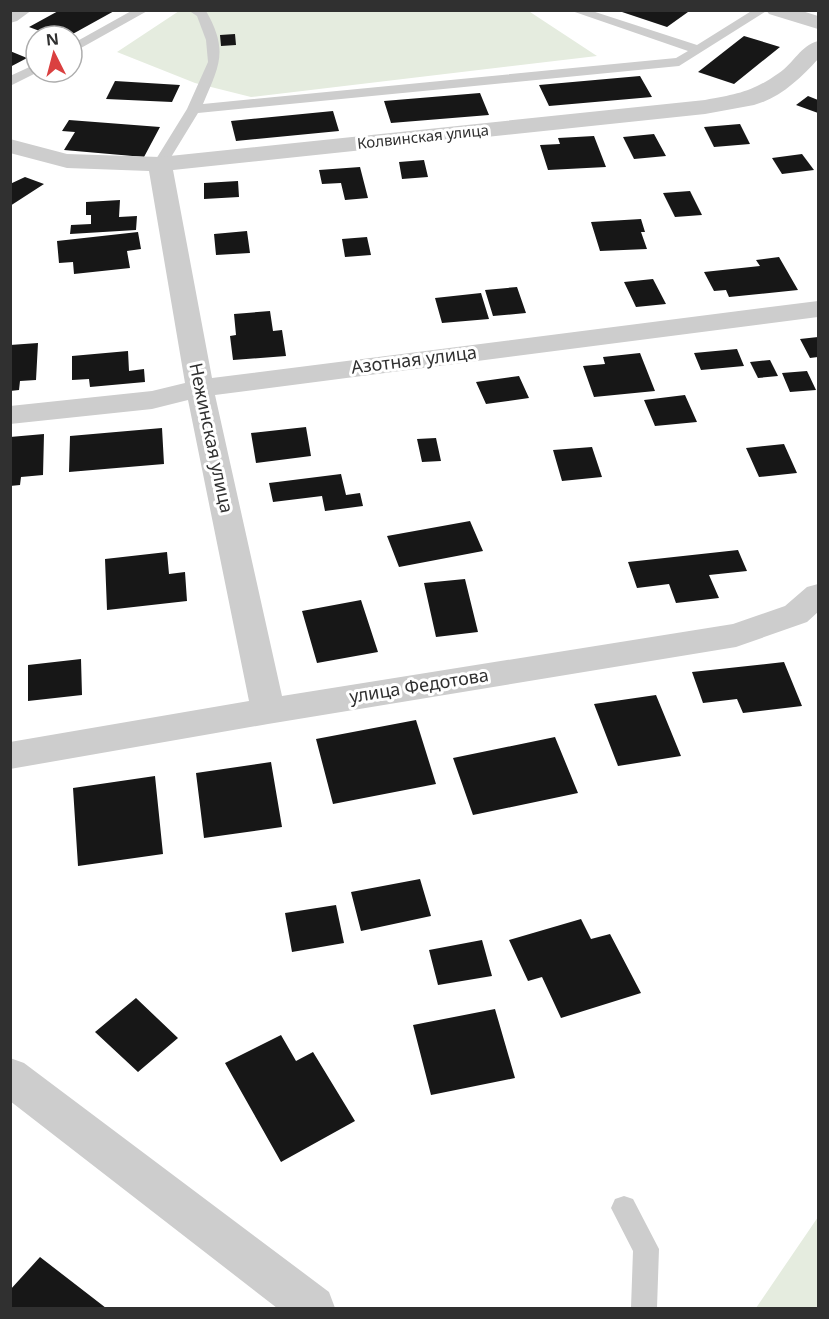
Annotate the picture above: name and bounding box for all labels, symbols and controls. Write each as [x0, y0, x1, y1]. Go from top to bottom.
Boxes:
north arrow [24, 24, 84, 84]
text: N [45, 27, 60, 51]
street label: Колвинская улица [356, 119, 490, 153]
street label: Азотная улица [350, 339, 478, 379]
street label: Нежинская улица [184, 360, 240, 515]
street label: улица Федотова [348, 662, 490, 708]

